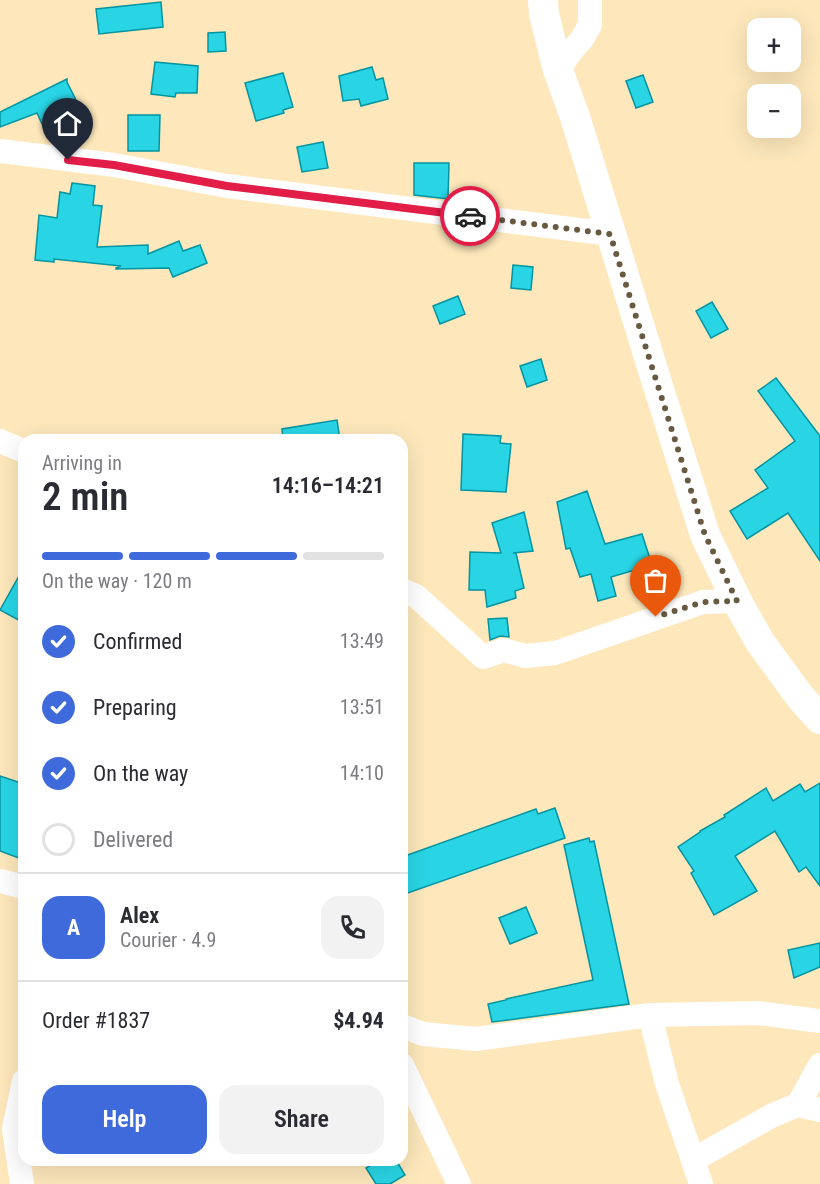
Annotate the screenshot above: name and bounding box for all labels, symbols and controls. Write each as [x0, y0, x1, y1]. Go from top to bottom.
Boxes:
map controls [747, 18, 801, 138]
button: + [747, 18, 801, 72]
button: − [747, 84, 801, 138]
pin [42, 98, 93, 160]
icon: home [51, 107, 84, 140]
courier [440, 186, 500, 246]
icon: car [454, 200, 487, 233]
text: Arriving in [42, 451, 122, 475]
text: 14:16–14:21 [272, 473, 384, 498]
text: 2 min [42, 474, 128, 520]
pin [630, 555, 681, 617]
icon: bag [639, 564, 672, 597]
text: On the way · 120 m [42, 569, 192, 593]
icon: check [42, 625, 75, 658]
text: Confirmed [93, 629, 182, 654]
text: 13:49 [340, 629, 384, 653]
icon: check [42, 691, 75, 724]
text: Preparing [93, 695, 177, 720]
text: 13:51 [340, 695, 384, 719]
icon: check [42, 757, 75, 790]
text: On the way [93, 761, 188, 786]
text: 14:10 [340, 761, 384, 785]
text: Delivered [93, 827, 173, 852]
button: phone [321, 896, 384, 959]
text: Alex [120, 903, 159, 928]
text: A [67, 915, 80, 940]
text: Courier · 4.9 [120, 928, 216, 952]
text: Order #1837 [42, 1008, 150, 1033]
text: $4.94 [333, 1008, 384, 1033]
button: Help [42, 1085, 207, 1154]
button: Share [219, 1085, 384, 1154]

